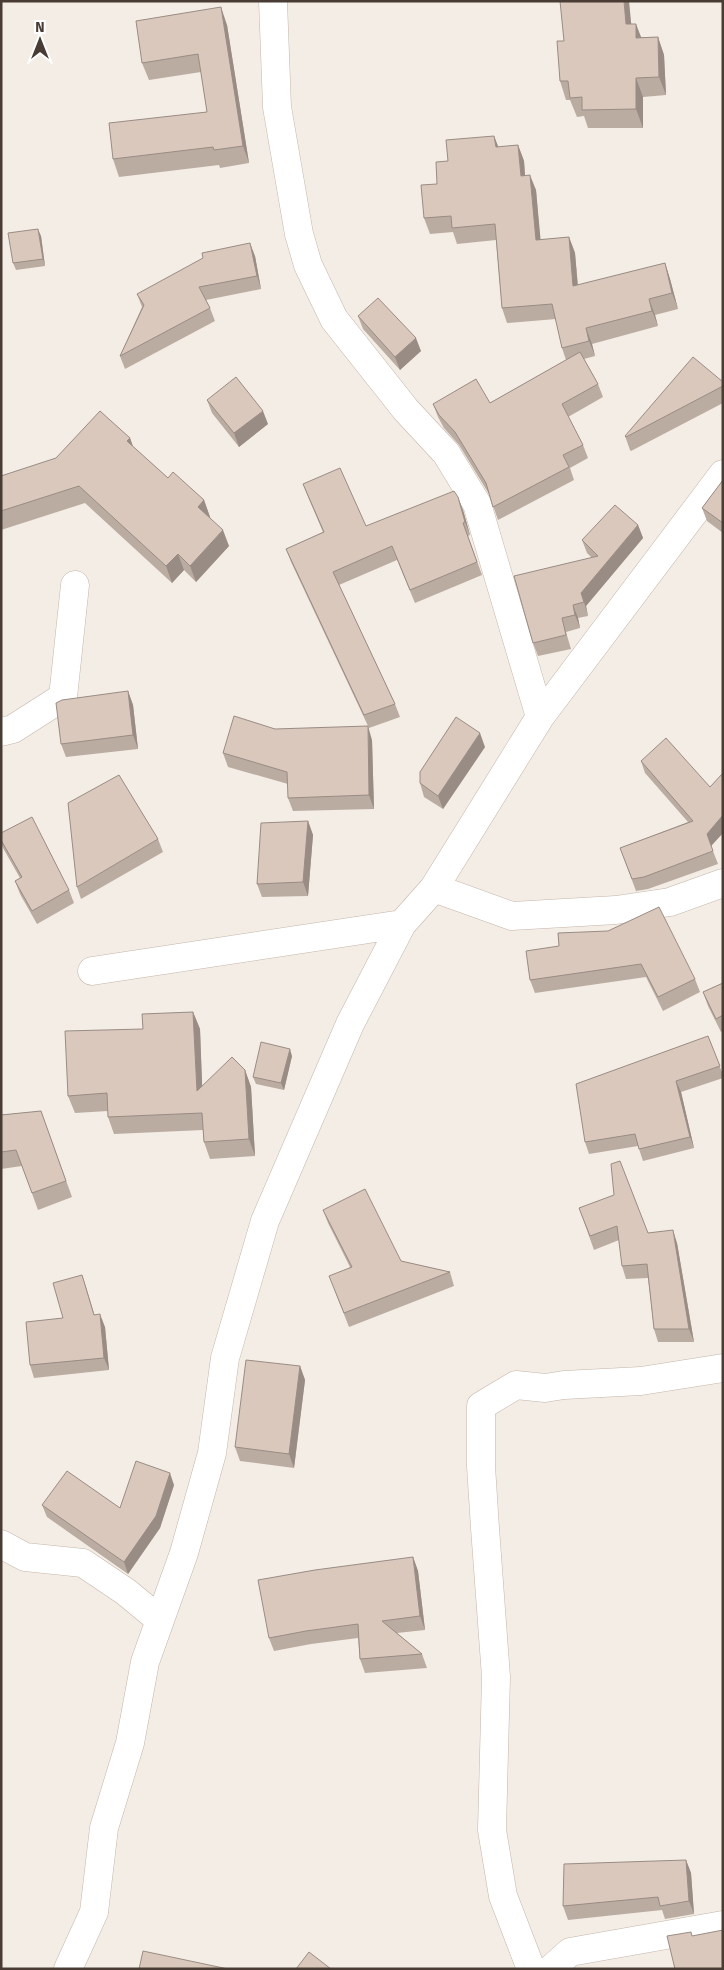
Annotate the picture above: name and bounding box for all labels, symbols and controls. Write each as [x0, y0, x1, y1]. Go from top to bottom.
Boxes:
north arrow [15, 15, 65, 65]
text: N [35, 19, 45, 36]

